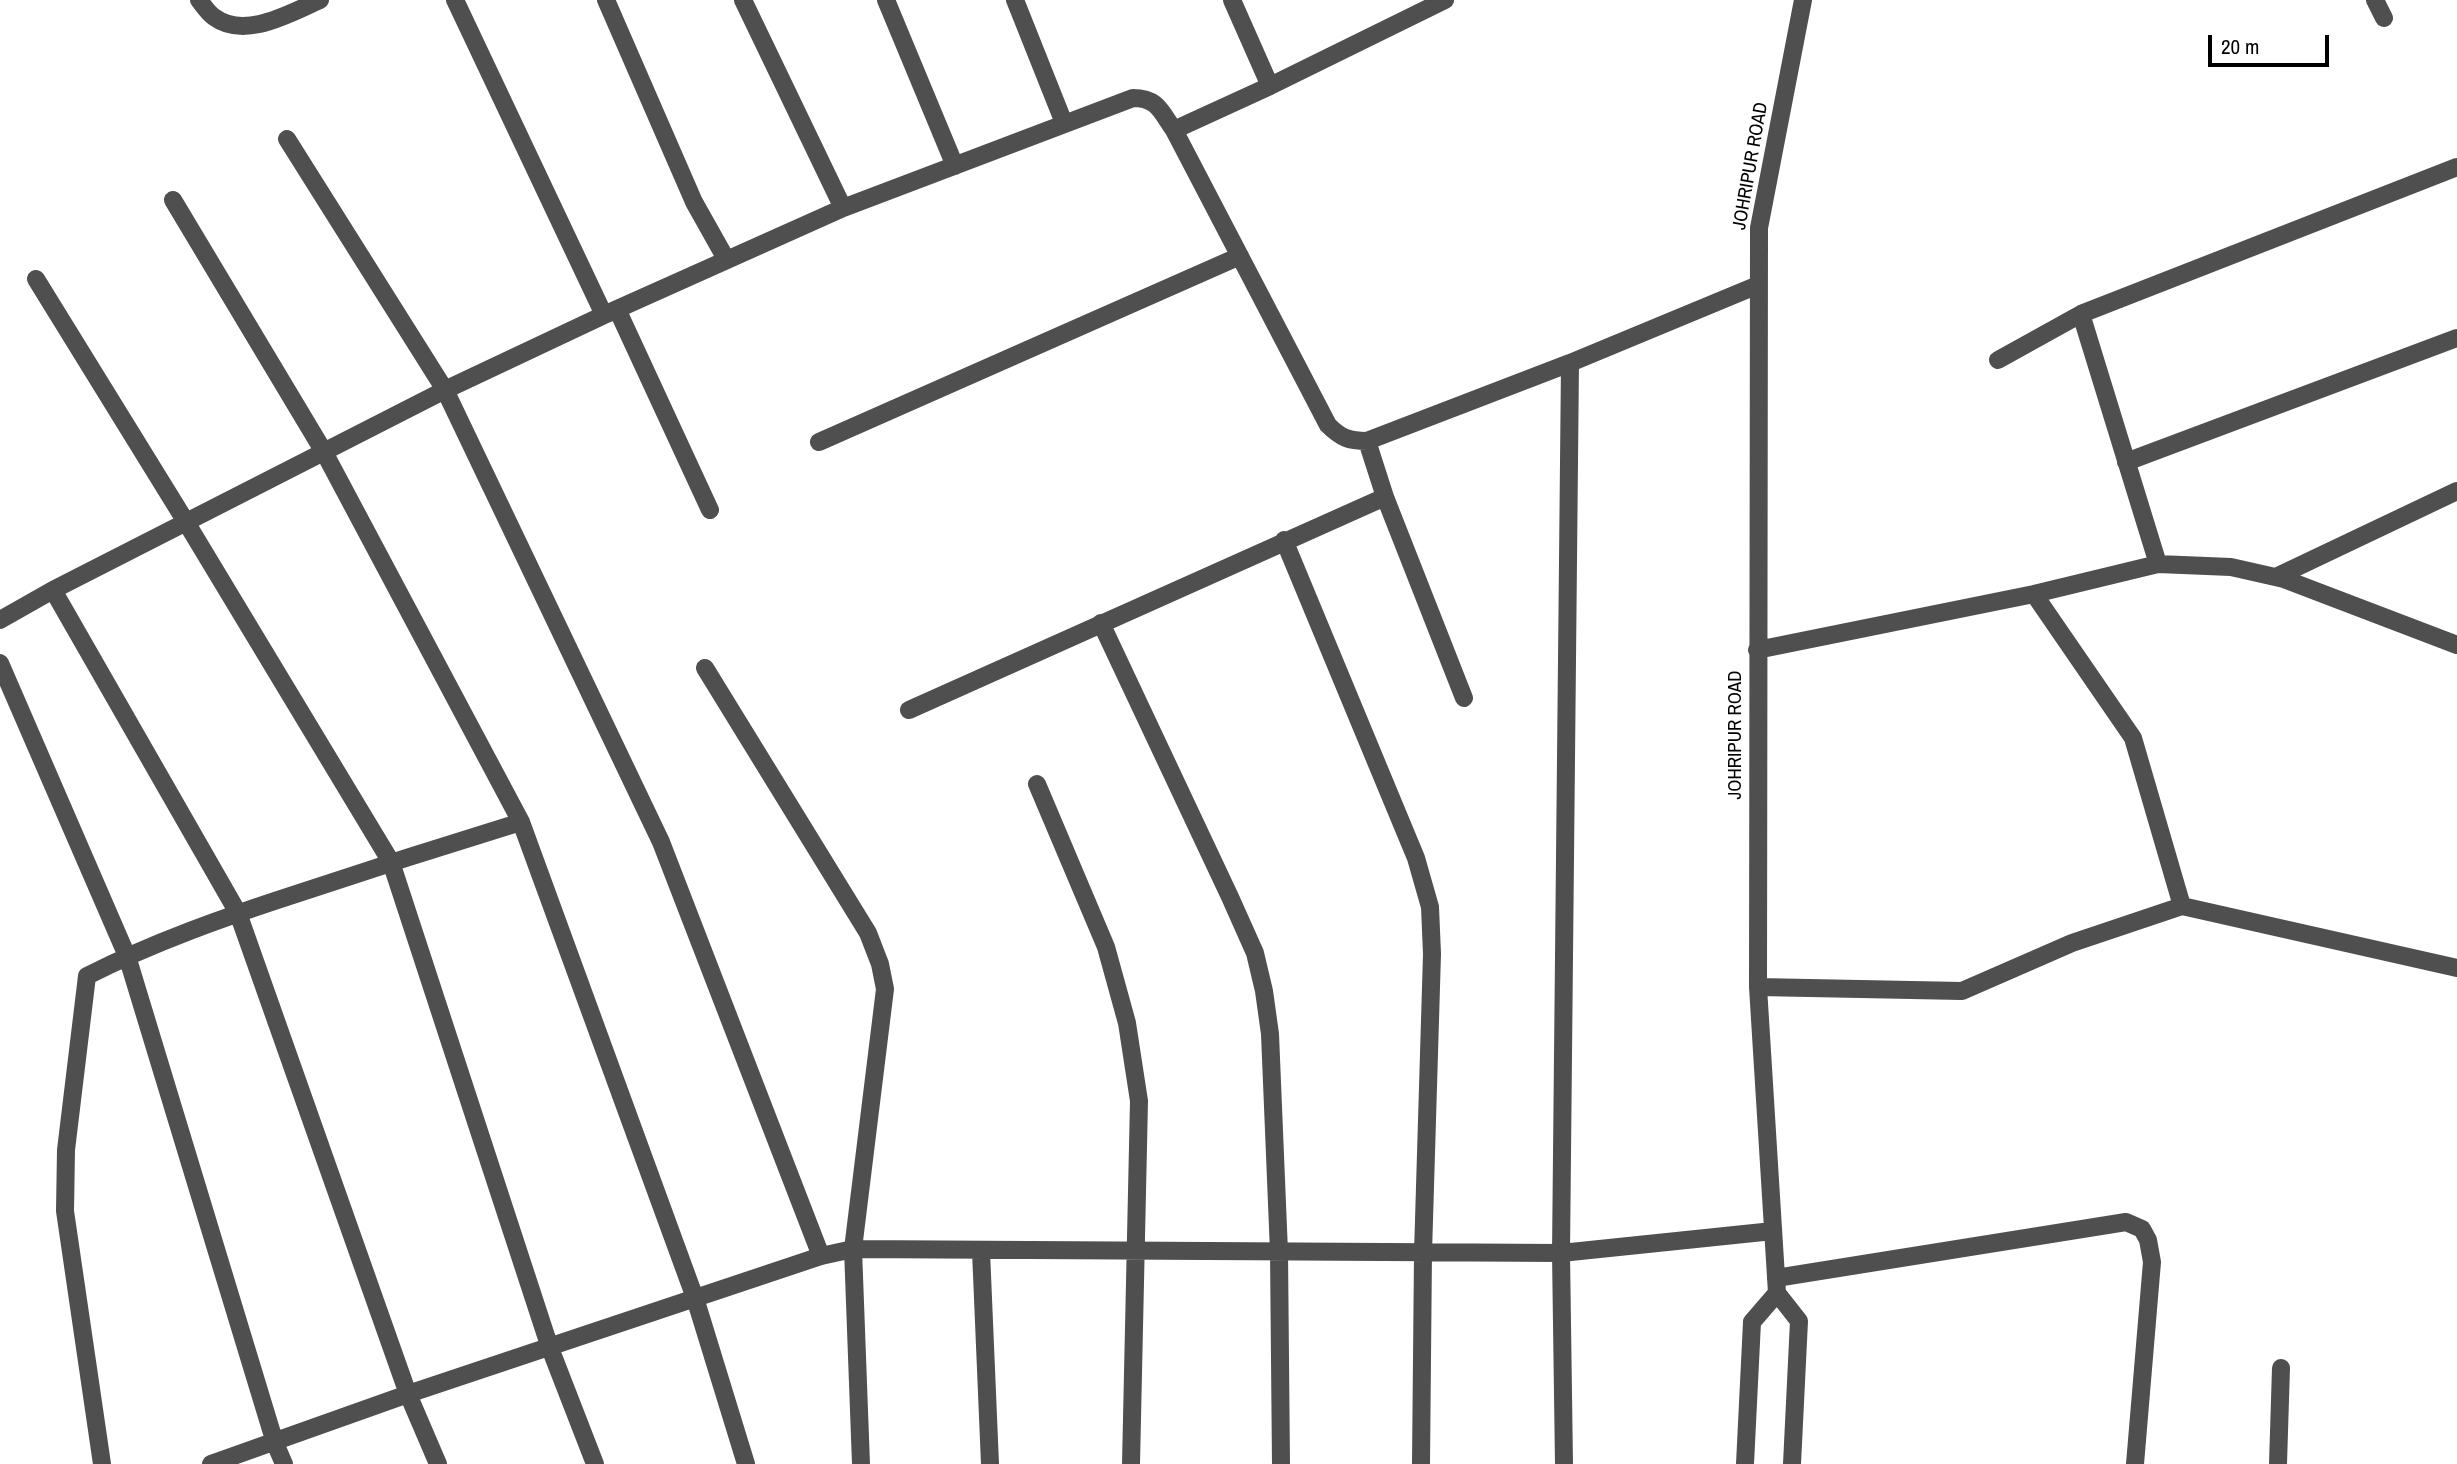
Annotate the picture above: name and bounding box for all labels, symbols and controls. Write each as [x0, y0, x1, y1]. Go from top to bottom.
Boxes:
scale bar [2212, 21, 2333, 65]
text: 20 m [2221, 32, 2259, 61]
street label: JOHRIPUR ROAD [1729, 101, 1773, 231]
street label: JOHRIPUR ROAD [1725, 671, 1747, 799]

